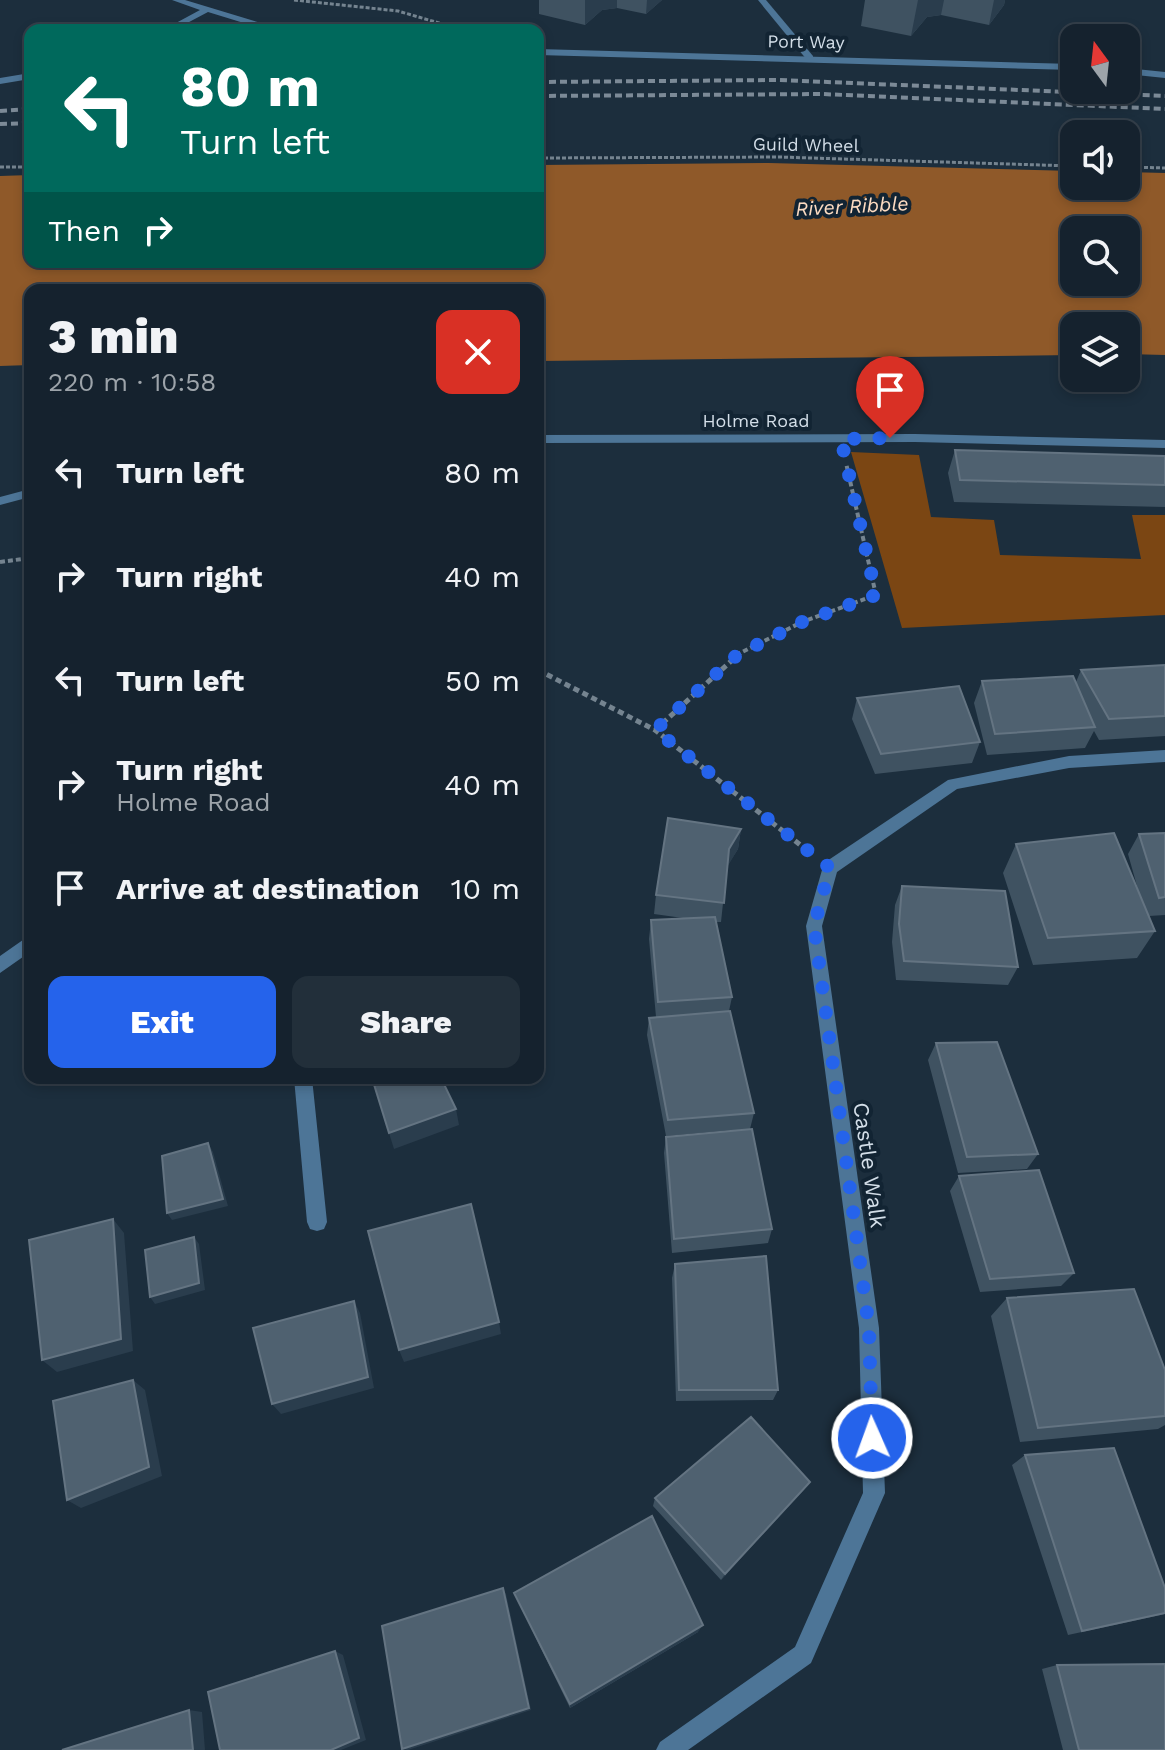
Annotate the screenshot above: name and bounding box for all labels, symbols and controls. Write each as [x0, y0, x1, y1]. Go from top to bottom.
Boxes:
north arrow [1060, 24, 1140, 104]
map controls [1060, 24, 1140, 392]
street label: Port Way [767, 30, 845, 53]
text: 80 m [180, 54, 320, 120]
icon: left [48, 56, 152, 160]
button: sound [1060, 120, 1140, 200]
text: Turn left [180, 121, 330, 163]
street label: Guild Wheel [753, 133, 860, 156]
water label: River Ribble [795, 191, 909, 221]
icon: right [136, 208, 180, 252]
text: Then [48, 213, 120, 248]
button: search [1060, 216, 1140, 296]
text: 3 min [48, 308, 179, 365]
button: close [436, 310, 520, 394]
button: layers [1060, 312, 1140, 392]
pin [856, 356, 924, 438]
text: 220 m · 10:58 [48, 367, 216, 397]
icon: arrive [868, 368, 912, 412]
street label: Holme Road [703, 410, 810, 431]
icon: left [48, 450, 92, 494]
text: Turn left [116, 455, 244, 490]
text: 80 m [444, 455, 520, 490]
icon: right [48, 554, 92, 598]
text: Turn right [116, 559, 262, 594]
text: 40 m [444, 559, 520, 594]
icon: left [48, 658, 92, 702]
text: Turn left [116, 663, 244, 698]
text: 50 m [445, 663, 520, 698]
text: Turn right [116, 752, 262, 787]
icon: right [48, 762, 92, 806]
text: 40 m [444, 767, 520, 802]
text: Holme Road [116, 787, 271, 817]
icon: arrive [48, 866, 92, 910]
text: Arrive at destination [116, 871, 420, 906]
text: 10 m [451, 871, 520, 906]
button: Exit [48, 976, 276, 1068]
button: Share [292, 976, 520, 1068]
street label: Castle Walk [848, 1101, 891, 1230]
position arrow [830, 1396, 914, 1480]

